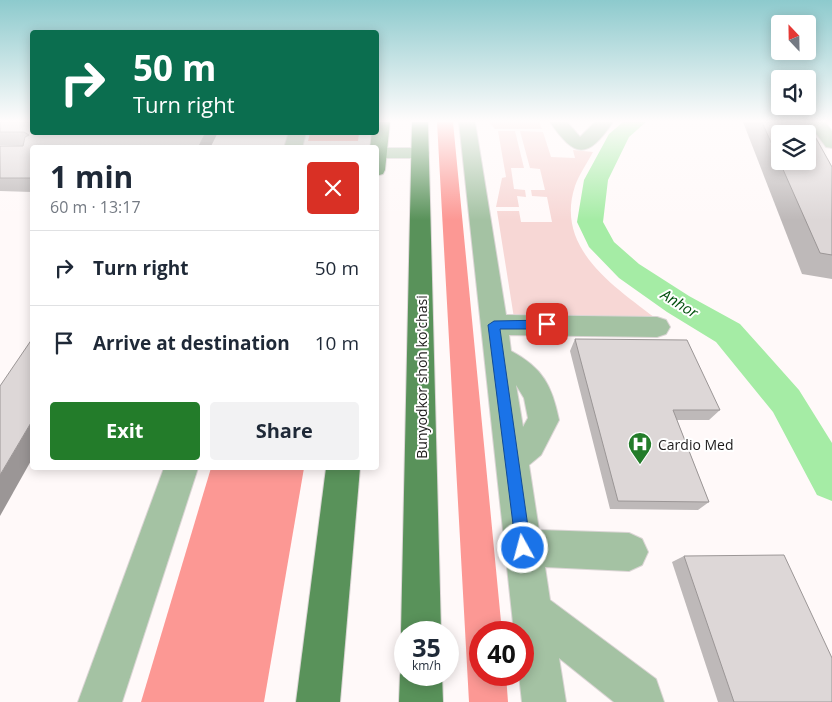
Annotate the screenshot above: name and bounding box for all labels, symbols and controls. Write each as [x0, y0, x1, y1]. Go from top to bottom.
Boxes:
north arrow [771, 15, 816, 60]
map controls [771, 15, 816, 170]
text: 50 m [133, 44, 216, 91]
icon: right [50, 50, 115, 115]
button: sound [771, 70, 816, 115]
text: Turn right [133, 89, 235, 119]
button: layers [771, 125, 816, 170]
text: 1 min [50, 156, 133, 197]
button: close [307, 162, 359, 214]
text: 60 m · 13:17 [50, 196, 141, 218]
icon: right [50, 254, 78, 282]
text: Turn right [93, 255, 188, 281]
text: 50 m [315, 255, 359, 281]
water label: Anhor [657, 283, 703, 323]
street label: Bunyodkor shoh ko'chasi [412, 295, 431, 459]
pin [526, 303, 568, 345]
icon: arrive [533, 310, 561, 338]
icon: arrive [50, 329, 78, 357]
text: Arrive at destination [93, 330, 290, 356]
text: 10 m [315, 330, 359, 356]
button: Exit [50, 402, 200, 460]
button: Share [210, 402, 359, 460]
hospital icon: Cardio Med [627, 431, 653, 465]
place label: Cardio Med [658, 435, 734, 454]
position arrow [496, 521, 548, 573]
speed limit sign: 40 [469, 621, 534, 686]
text: 35 [412, 630, 441, 664]
text: km/h [412, 657, 441, 674]

